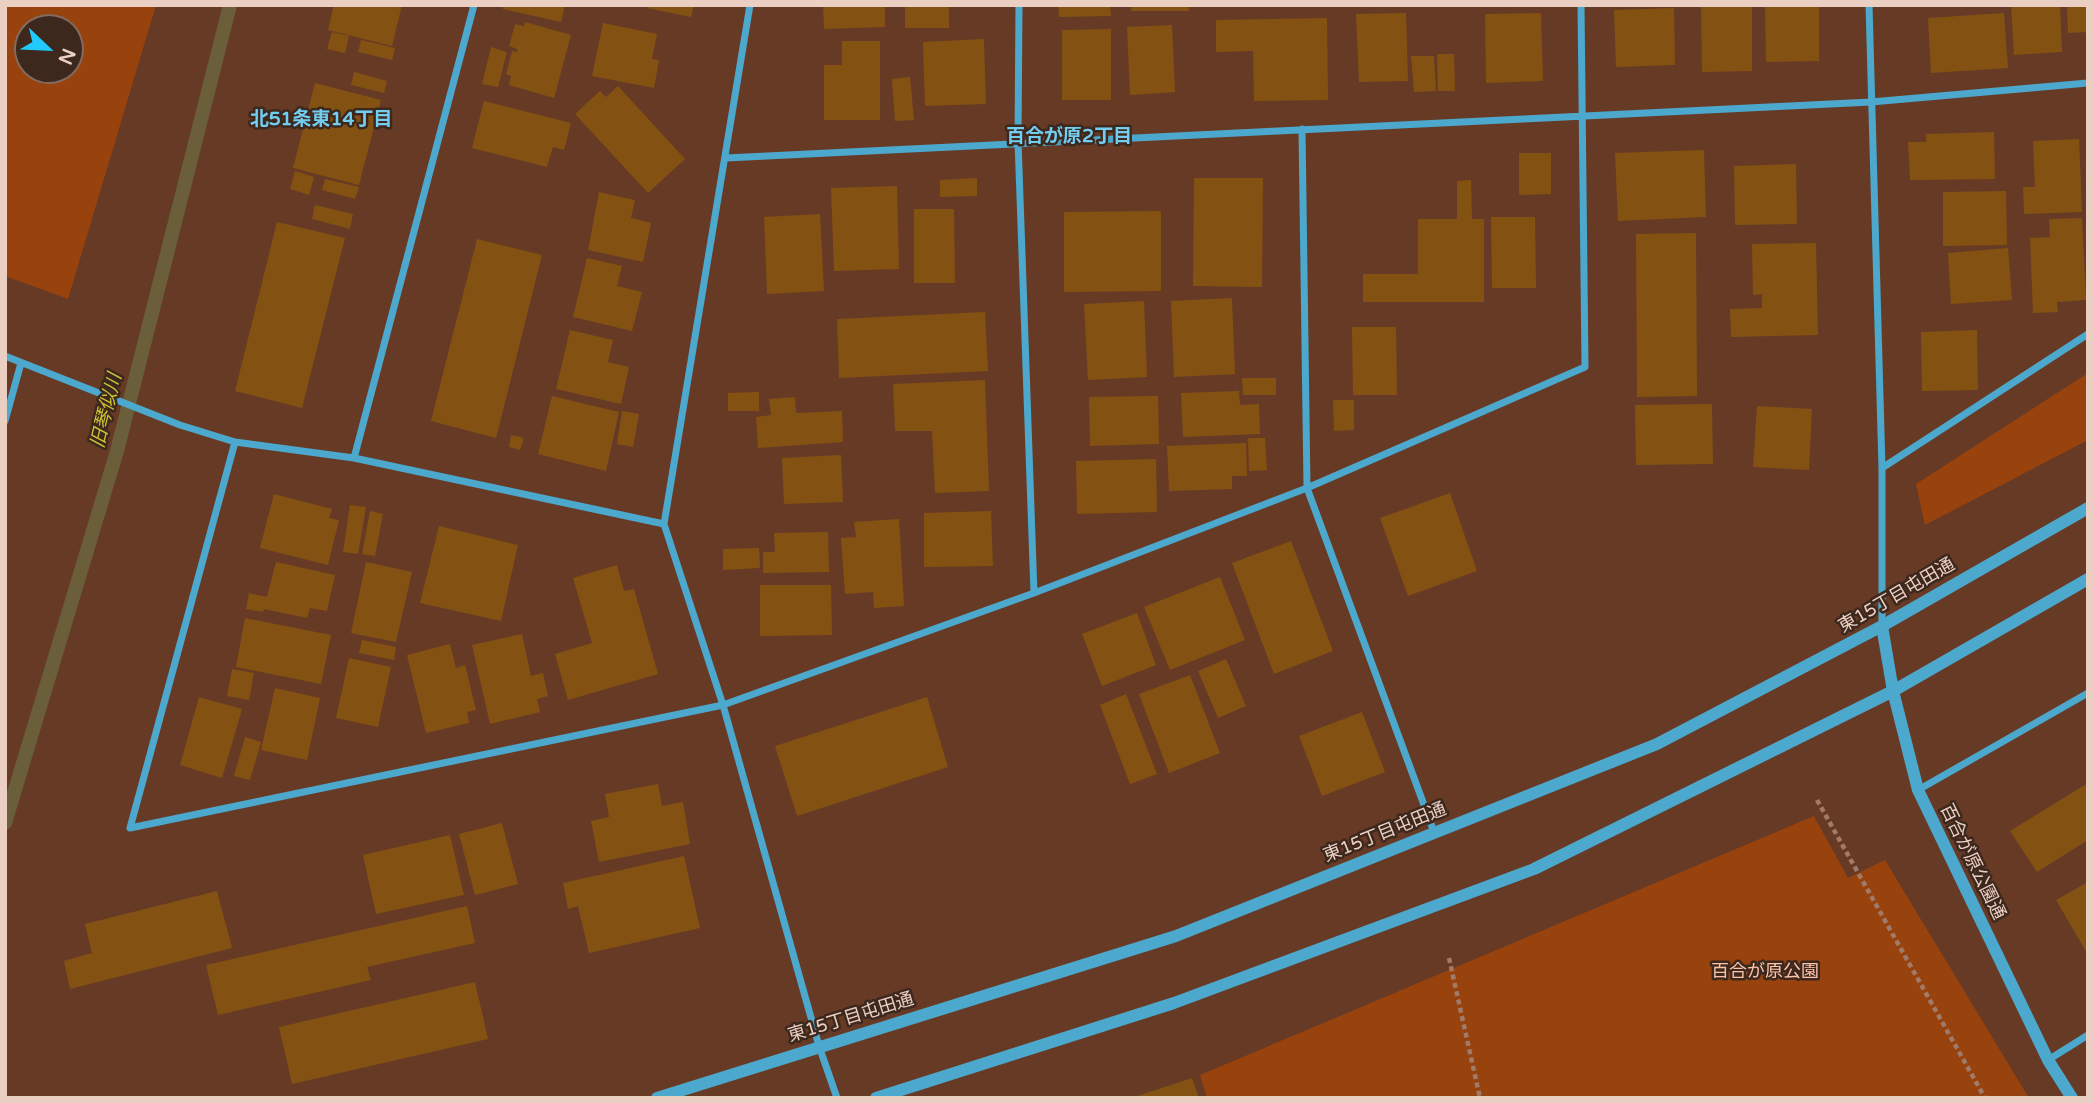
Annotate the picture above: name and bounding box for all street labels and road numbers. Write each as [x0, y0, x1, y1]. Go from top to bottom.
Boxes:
street label: 東15丁目屯田通 [1835, 554, 1959, 638]
street label: 東15丁目屯田通 [1320, 799, 1450, 867]
street label: 百合が原公園通 [1935, 801, 2009, 923]
street label: 東15丁目屯田通 [785, 989, 917, 1047]

